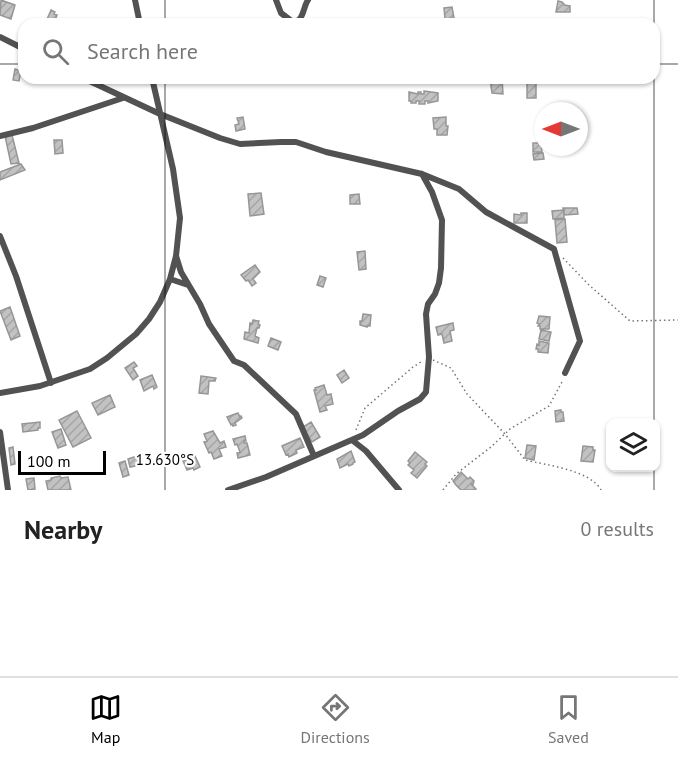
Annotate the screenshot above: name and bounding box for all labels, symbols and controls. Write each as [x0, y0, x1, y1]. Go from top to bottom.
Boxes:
search box [18, 18, 660, 84]
icon: search [39, 35, 72, 68]
text: Search here [87, 37, 198, 65]
north arrow [534, 102, 588, 156]
map controls [606, 418, 660, 472]
button: layers [606, 418, 660, 472]
scale bar [18, 448, 106, 476]
text: 13.630°S [136, 450, 194, 469]
text: 100 m [27, 451, 70, 471]
text: Nearby [24, 513, 102, 546]
text: 0 results [581, 516, 654, 542]
tab: Map [89, 691, 122, 747]
tab: Directions [301, 691, 370, 747]
tab: Saved [548, 691, 589, 747]

